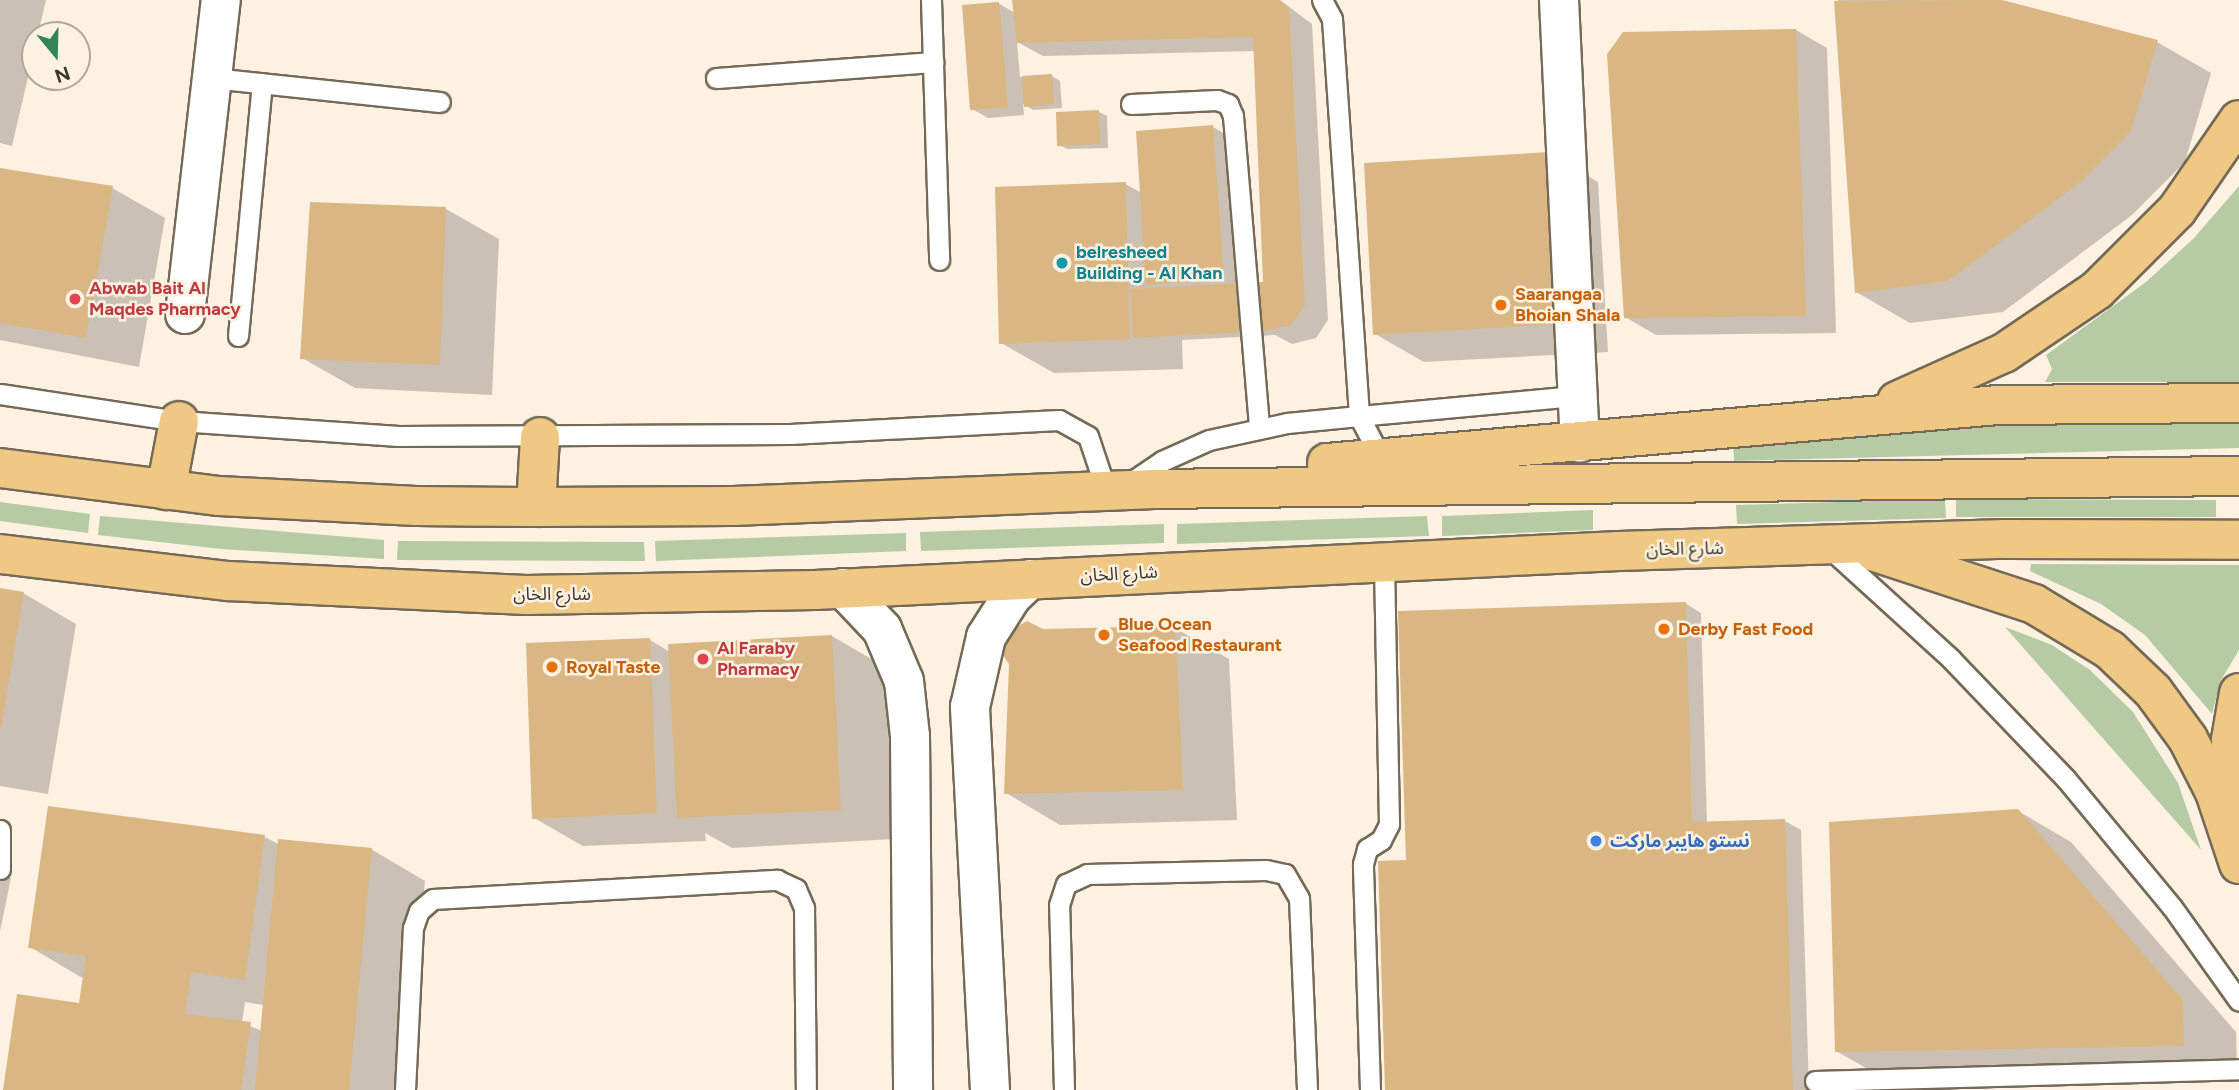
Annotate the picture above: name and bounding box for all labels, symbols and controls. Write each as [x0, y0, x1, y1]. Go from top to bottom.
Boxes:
north arrow [21, 21, 91, 91]
text: N [52, 61, 73, 88]
place label: belresheed Building - Al Khan [1076, 242, 1222, 284]
marker: belresheed Building - Al Khan [1054, 255, 1070, 271]
place label: Abwab Bait Al Maqdes Pharmacy [89, 278, 241, 320]
place label: Saarangaa Bhoian Shala [1515, 284, 1620, 326]
marker: Abwab Bait Al Maqdes Pharmacy [67, 291, 83, 307]
marker: Saarangaa Bhoian Shala [1493, 297, 1509, 313]
street label: شارع الخان [1646, 538, 1724, 560]
street label: شارع الخان [1080, 561, 1158, 587]
street label: شارع الخان [513, 583, 591, 605]
place label: Blue Ocean Seafood Restaurant [1118, 614, 1282, 656]
place label: Derby Fast Food [1678, 618, 1813, 640]
marker: Derby Fast Food [1656, 621, 1672, 637]
marker: Blue Ocean Seafood Restaurant [1096, 627, 1112, 643]
place label: Al Faraby Pharmacy [717, 638, 800, 680]
marker: Al Faraby Pharmacy [695, 651, 711, 667]
place label: Royal Taste [566, 656, 660, 678]
marker: Royal Taste [544, 659, 560, 675]
place label: نستو هايبر ماركت [1610, 830, 1750, 852]
marker: نستو هايبر ماركت [1588, 833, 1604, 849]

